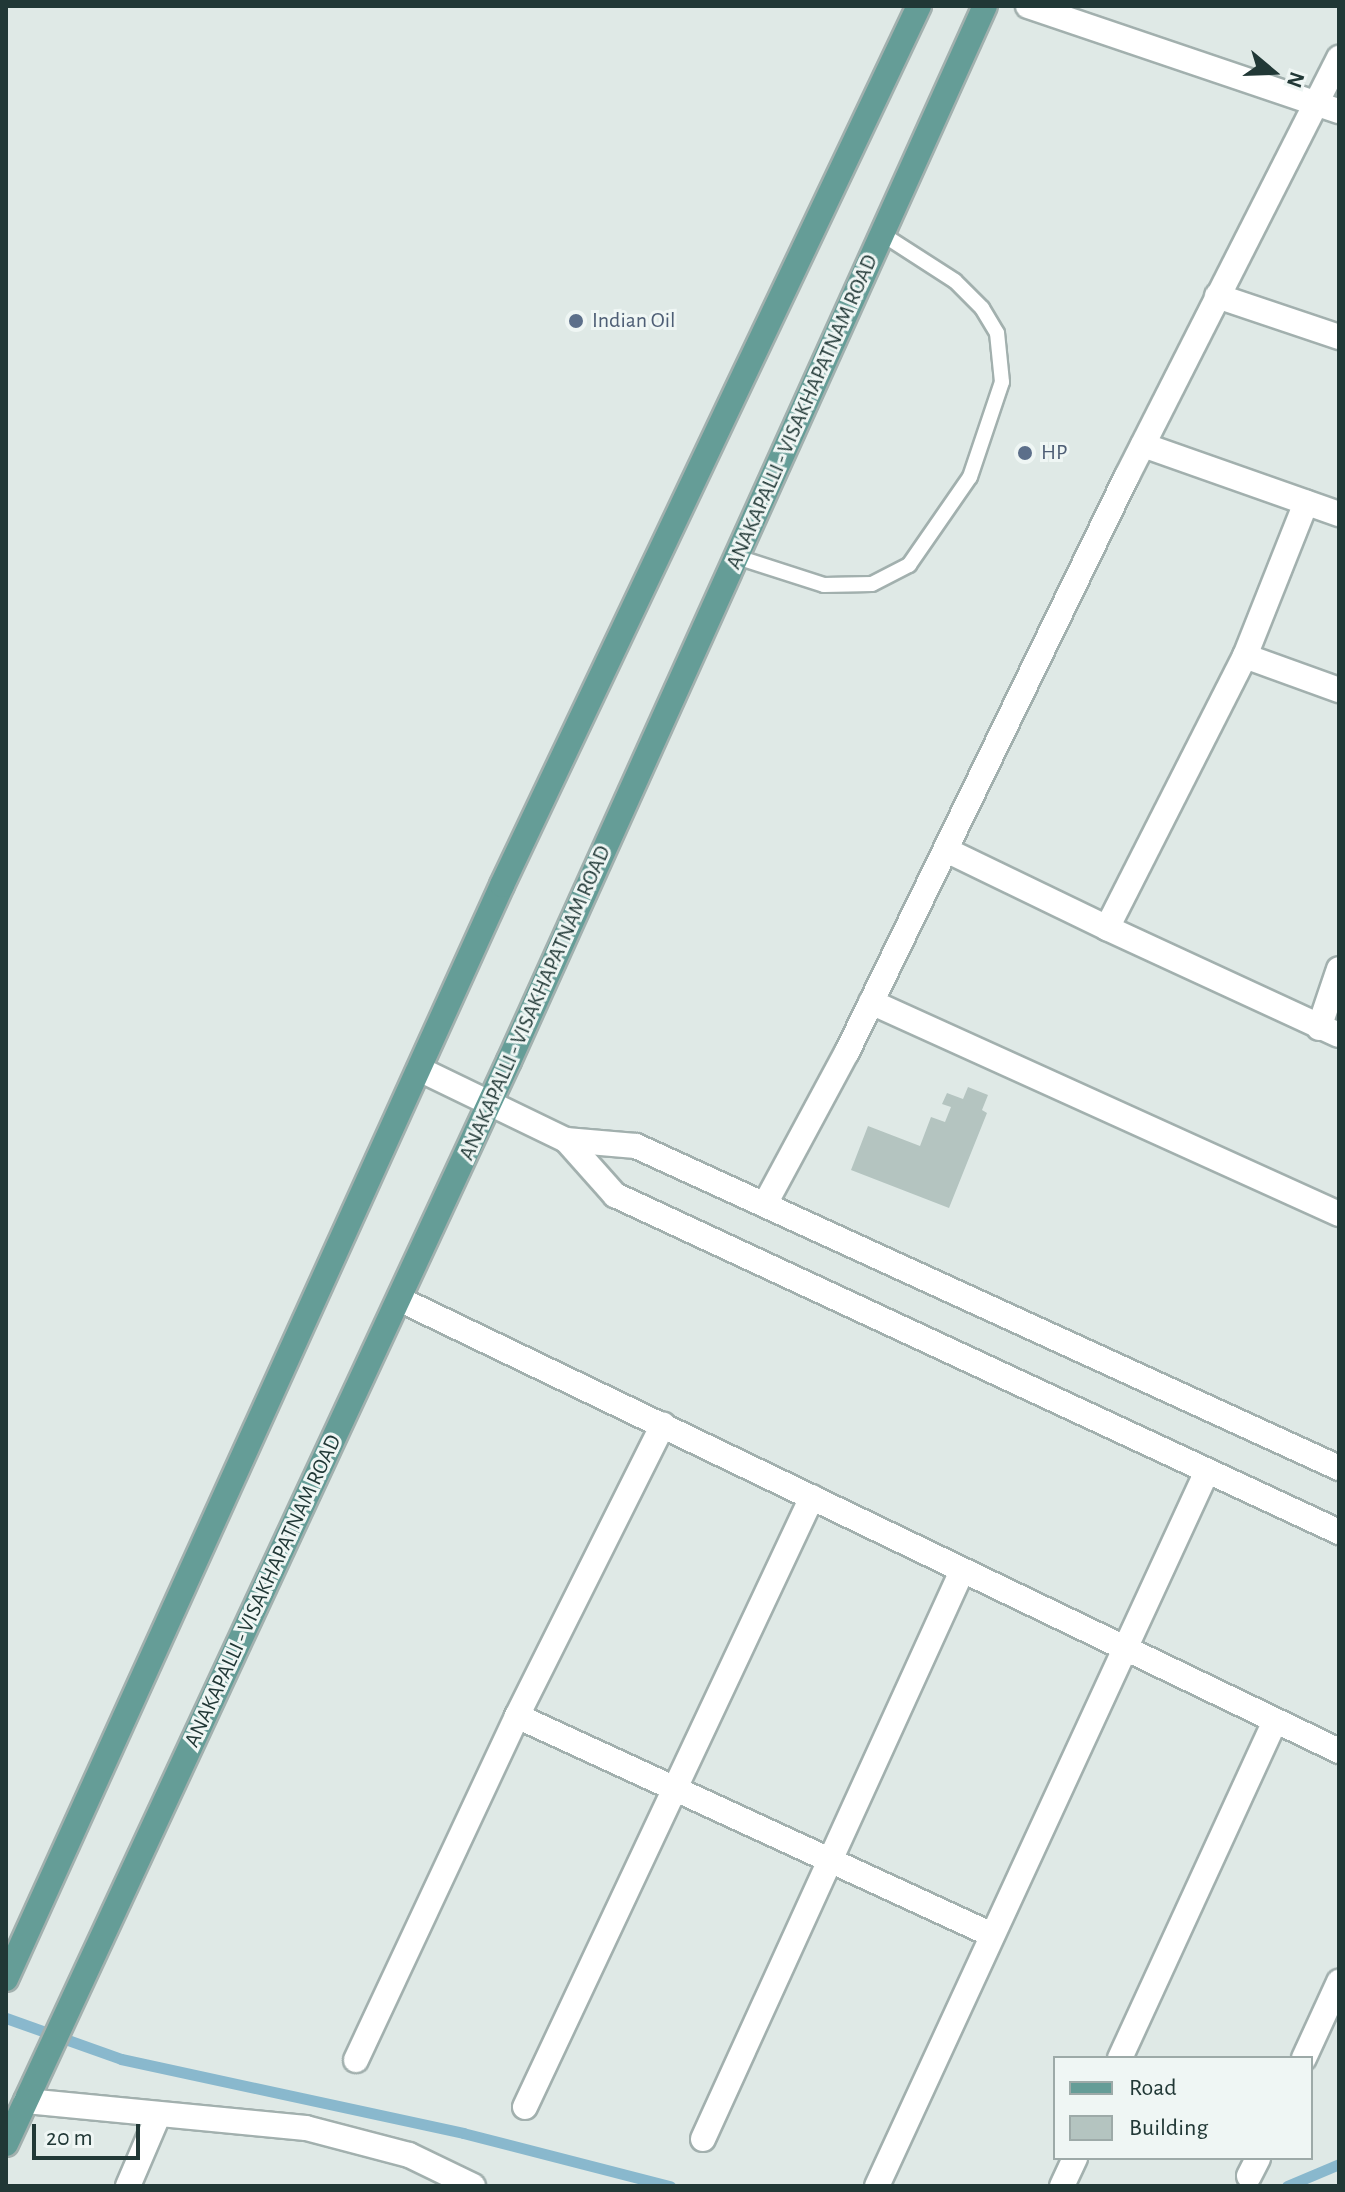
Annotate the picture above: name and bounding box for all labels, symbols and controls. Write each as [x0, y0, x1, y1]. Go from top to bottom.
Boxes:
north arrow [1233, 32, 1313, 112]
text: N [1283, 69, 1309, 91]
street label: ANAKAPALLI - VISAKHAPATNAM ROAD [720, 251, 884, 573]
place label: Indian Oil [592, 308, 675, 334]
marker: Indian Oil [567, 312, 585, 330]
place label: HP [1041, 440, 1067, 466]
marker: HP [1016, 444, 1034, 462]
street label: ANAKAPALLI - VISAKHAPATNAM ROAD [453, 842, 617, 1164]
street label: ANAKAPALLI - VISAKHAPATNAM ROAD [179, 1431, 347, 1751]
legend [1053, 2056, 1313, 2160]
text: Road [1129, 2076, 1177, 2100]
scale bar [36, 2108, 144, 2158]
text: Building [1129, 2116, 1208, 2140]
text: 20 m [46, 2126, 93, 2150]

